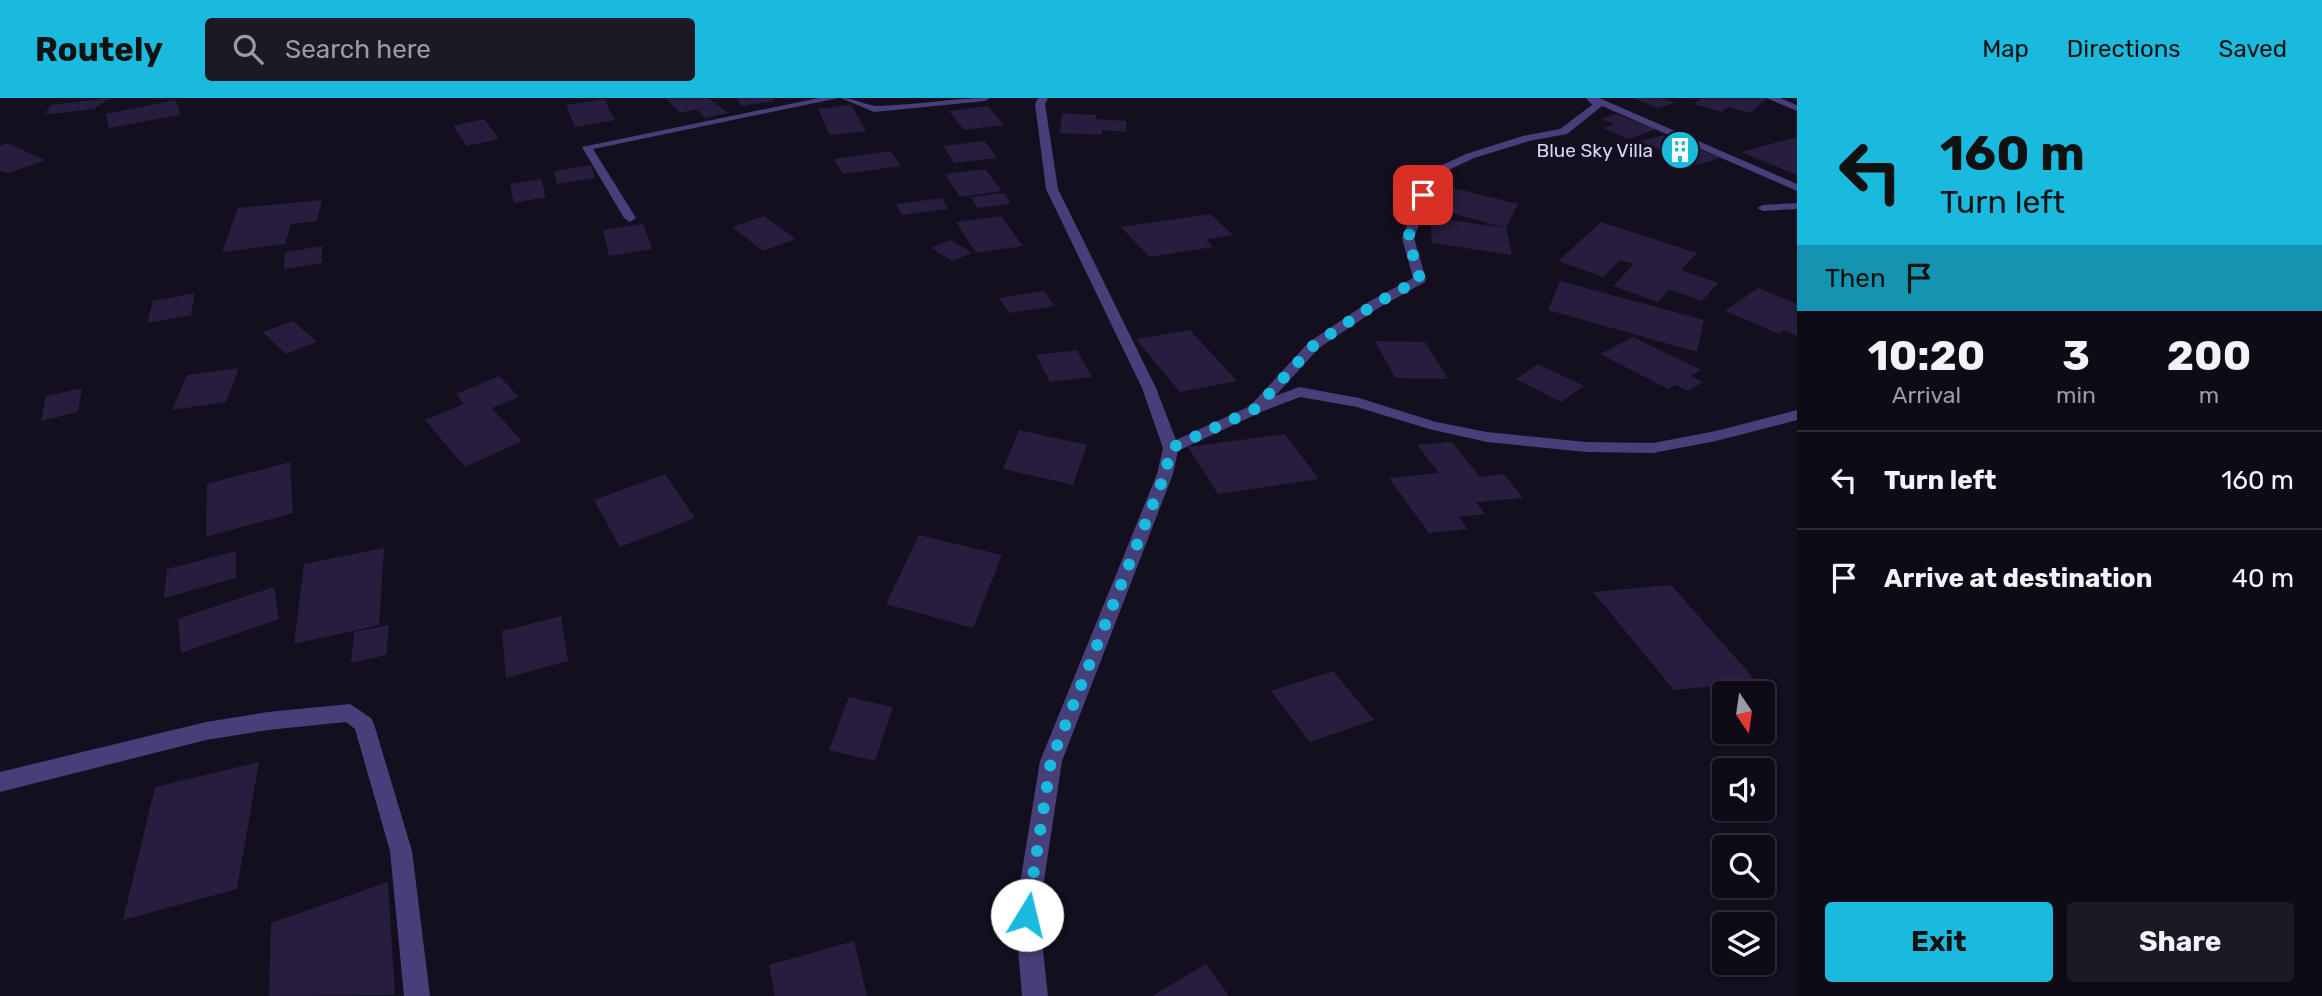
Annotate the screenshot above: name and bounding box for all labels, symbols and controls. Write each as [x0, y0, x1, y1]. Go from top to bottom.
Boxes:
search box [205, 18, 695, 81]
text: Routely [35, 30, 163, 69]
icon: search [229, 30, 267, 68]
text: Search here [285, 34, 431, 65]
text: Map [1982, 35, 2029, 63]
text: Directions [2067, 35, 2180, 63]
text: Saved [2218, 35, 2287, 63]
text: 160 m [1940, 124, 2085, 182]
icon: left [1825, 126, 1916, 217]
building icon: Blue Sky Villa [1659, 129, 1701, 171]
place label: Blue Sky Villa [1537, 139, 1653, 162]
pin [1393, 165, 1453, 225]
icon: arrive [1404, 176, 1442, 214]
text: Turn left [1940, 183, 2065, 221]
icon: arrive [1900, 259, 1938, 297]
text: Then [1825, 263, 1886, 294]
text: 10:20 [1868, 331, 1985, 381]
text: 3 [2062, 331, 2090, 381]
text: 200 [2167, 331, 2251, 381]
text: Arrival [1892, 381, 1961, 409]
text: min [2056, 381, 2096, 409]
text: m [2199, 381, 2219, 409]
icon: left [1825, 461, 1863, 499]
text: Turn left [1884, 465, 1996, 496]
text: 160 m [2221, 465, 2294, 496]
icon: arrive [1825, 559, 1863, 597]
text: Arrive at destination [1884, 563, 2152, 594]
text: 40 m [2232, 563, 2294, 594]
north arrow [1712, 681, 1774, 744]
map controls [1712, 681, 1775, 975]
button: sound [1712, 758, 1775, 821]
button: search [1712, 835, 1775, 898]
position arrow [990, 878, 1064, 952]
button: Exit [1825, 902, 2053, 982]
button: Share [2067, 902, 2294, 982]
button: layers [1712, 912, 1775, 975]

